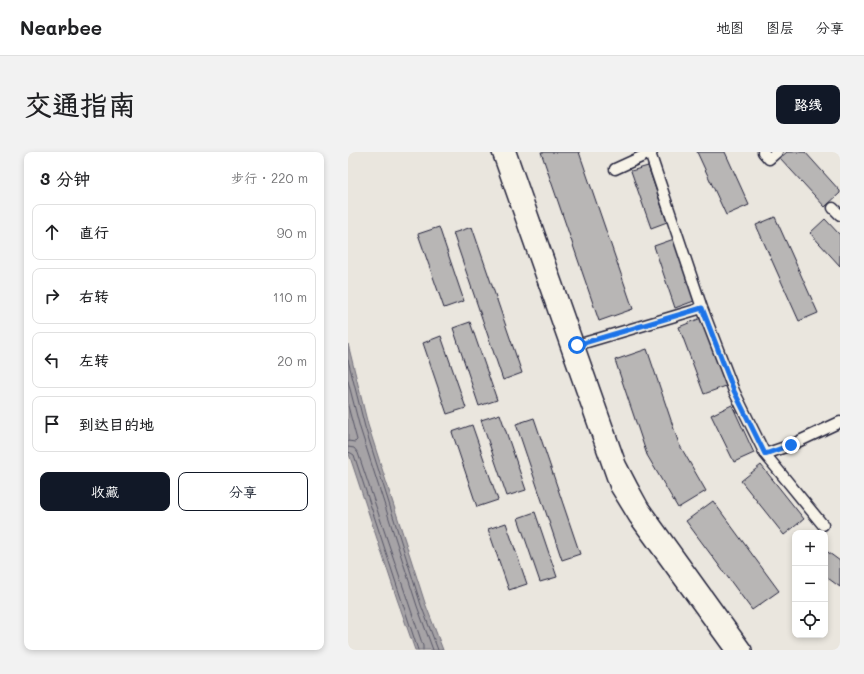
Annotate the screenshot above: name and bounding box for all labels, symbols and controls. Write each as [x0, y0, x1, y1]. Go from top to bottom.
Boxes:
text: Nearbee [20, 15, 102, 40]
text: 地图 [716, 18, 744, 37]
text: 图层 [766, 18, 794, 37]
text: 分享 [816, 18, 844, 37]
button: 路线 [776, 85, 840, 124]
text: 交通指南 [24, 86, 136, 122]
text: 3 分钟 [40, 167, 90, 189]
text: 步行 · 220 m [231, 169, 308, 186]
icon: ahead [41, 221, 63, 243]
text: 直行 [79, 222, 109, 242]
text: 90 m [277, 224, 307, 241]
icon: right [41, 285, 63, 307]
text: 右转 [79, 286, 109, 306]
text: 110 m [273, 288, 307, 305]
route start [568, 336, 586, 354]
icon: left [41, 349, 63, 371]
text: 左转 [79, 350, 109, 370]
text: 20 m [277, 352, 307, 369]
icon: arrive [41, 413, 63, 435]
text: 到达目的地 [79, 414, 154, 434]
route end [782, 436, 800, 454]
button: 收藏 [40, 472, 170, 511]
button: 分享 [178, 472, 308, 511]
map controls [792, 530, 828, 638]
button: + [792, 530, 828, 566]
button: − [792, 566, 828, 602]
button: locate [792, 602, 828, 638]

